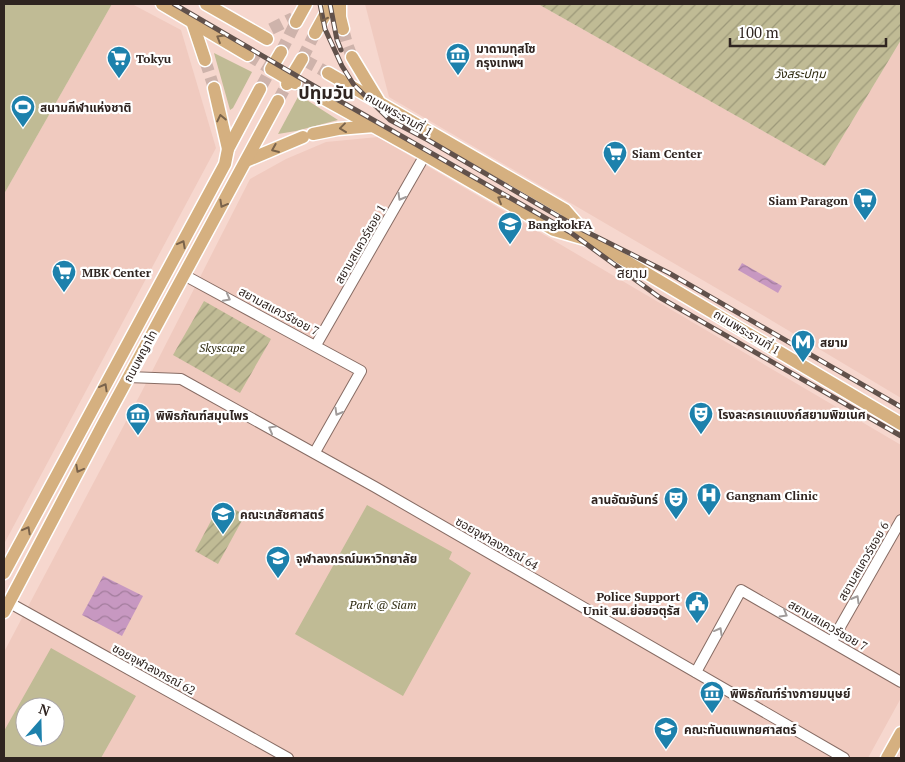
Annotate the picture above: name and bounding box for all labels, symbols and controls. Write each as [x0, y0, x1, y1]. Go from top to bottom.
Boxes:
one-way arrow [319, 13, 329, 22]
scale bar [730, 15, 886, 47]
text: 100 m [738, 22, 779, 42]
one-way arrow [217, 34, 226, 44]
place label: มาดามทุสโซ กรุงเทพฯ [476, 41, 536, 70]
museum icon: มาดามทุสโซ กรุงเทพฯ [445, 42, 471, 76]
supermarket icon: Tokyu [106, 45, 132, 79]
place label: Tokyu [136, 51, 172, 66]
park label: วังสระปทุม [774, 66, 827, 82]
district label: ปทุมวัน [298, 80, 354, 104]
street label: ถนนพระรามที่ 1 [363, 88, 436, 139]
sports icon: สนามกีฬาแห่งชาติ [10, 94, 36, 128]
place label: สนามกีฬาแห่งชาติ [40, 100, 132, 115]
one-way arrow [216, 114, 227, 123]
one-way arrow [339, 122, 347, 133]
supermarket icon: Siam Center [602, 140, 628, 174]
one-way arrow [271, 143, 280, 154]
place label: Siam Center [632, 146, 703, 161]
supermarket icon: Siam Paragon [852, 187, 878, 221]
one-way arrow [397, 192, 407, 201]
place label: Siam Paragon [769, 193, 848, 208]
one-way arrow [497, 195, 506, 205]
one-way arrow [220, 199, 230, 208]
street label: สยามสแควร์ซอย 1 [331, 202, 389, 286]
school or university icon: BangkokFA [497, 211, 523, 245]
place label: BangkokFA [528, 217, 593, 232]
one-way arrow [175, 241, 185, 250]
supermarket icon: MBK Center [51, 259, 77, 293]
district label: สยาม [617, 263, 647, 282]
place label: MBK Center [82, 265, 152, 280]
street label: สยามสแควร์ซอย 7 [236, 284, 322, 338]
one-way arrow [221, 292, 230, 302]
street label: ถนนพระรามที่ 1 [711, 305, 783, 358]
street label: ถนนพญาไท [120, 327, 160, 385]
metro station icon: สยาม [790, 329, 816, 363]
place label: สยาม [820, 335, 848, 350]
park label: Skyscape [199, 340, 246, 355]
one-way arrow [98, 384, 108, 393]
theatre icon: โรงละครเคแบงก์สยามพิฆเนศ [688, 401, 714, 435]
museum icon: พิพิธภัณฑ์สมุนไพร [125, 402, 151, 436]
one-way arrow [334, 406, 344, 415]
place label: โรงละครเคแบงก์สยามพิฆเนศ [718, 407, 866, 422]
place label: พิพิธภัณฑ์สมุนไพร [156, 408, 249, 423]
one-way arrow [268, 425, 277, 435]
one-way arrow [75, 464, 85, 473]
hospital icon: Gangnam Clinic [696, 482, 722, 516]
theatre icon: ลานอัฒจันทร์ [663, 486, 689, 520]
place label: Gangnam Clinic [726, 488, 818, 503]
place label: ลานอัฒจันทร์ [591, 492, 658, 507]
school or university icon: คณะเภสัชศาสตร์ [210, 501, 236, 535]
place label: คณะเภสัชศาสตร์ [240, 507, 324, 522]
street label: ซอยจุฬาลงกรณ์ 64 [453, 513, 542, 573]
street label: สยามสแควร์ซอย 6 [834, 518, 892, 603]
one-way arrow [21, 526, 31, 535]
school or university icon: จุฬาลงกรณ์มหาวิทยาลัย [265, 545, 291, 579]
place label: จุฬาลงกรณ์มหาวิทยาลัย [296, 551, 417, 566]
place label: Police Support Unit สน.ย่อยจตุรัส [583, 589, 680, 618]
public building icon: Police Support Unit สน.ย่อยจตุรัส [684, 590, 710, 624]
one-way arrow [850, 595, 860, 604]
street label: สยามสแควร์ซอย 7 [786, 596, 870, 654]
park label: Park @ Siam [348, 597, 417, 612]
one-way arrow [778, 608, 787, 618]
one-way arrow [712, 627, 722, 636]
street label: ซอยจุฬาลงกรณ์ 62 [110, 640, 198, 698]
museum icon: พิพิธภัณฑ์ร่างกายมนุษย์ [699, 680, 725, 714]
place label: พิพิธภัณฑ์ร่างกายมนุษย์ [730, 686, 850, 701]
north arrow [15, 697, 65, 747]
text: N [36, 699, 53, 720]
school or university icon: คณะทันตแพทยศาสตร์ [653, 716, 679, 750]
place label: คณะทันตแพทยศาสตร์ [684, 722, 797, 737]

